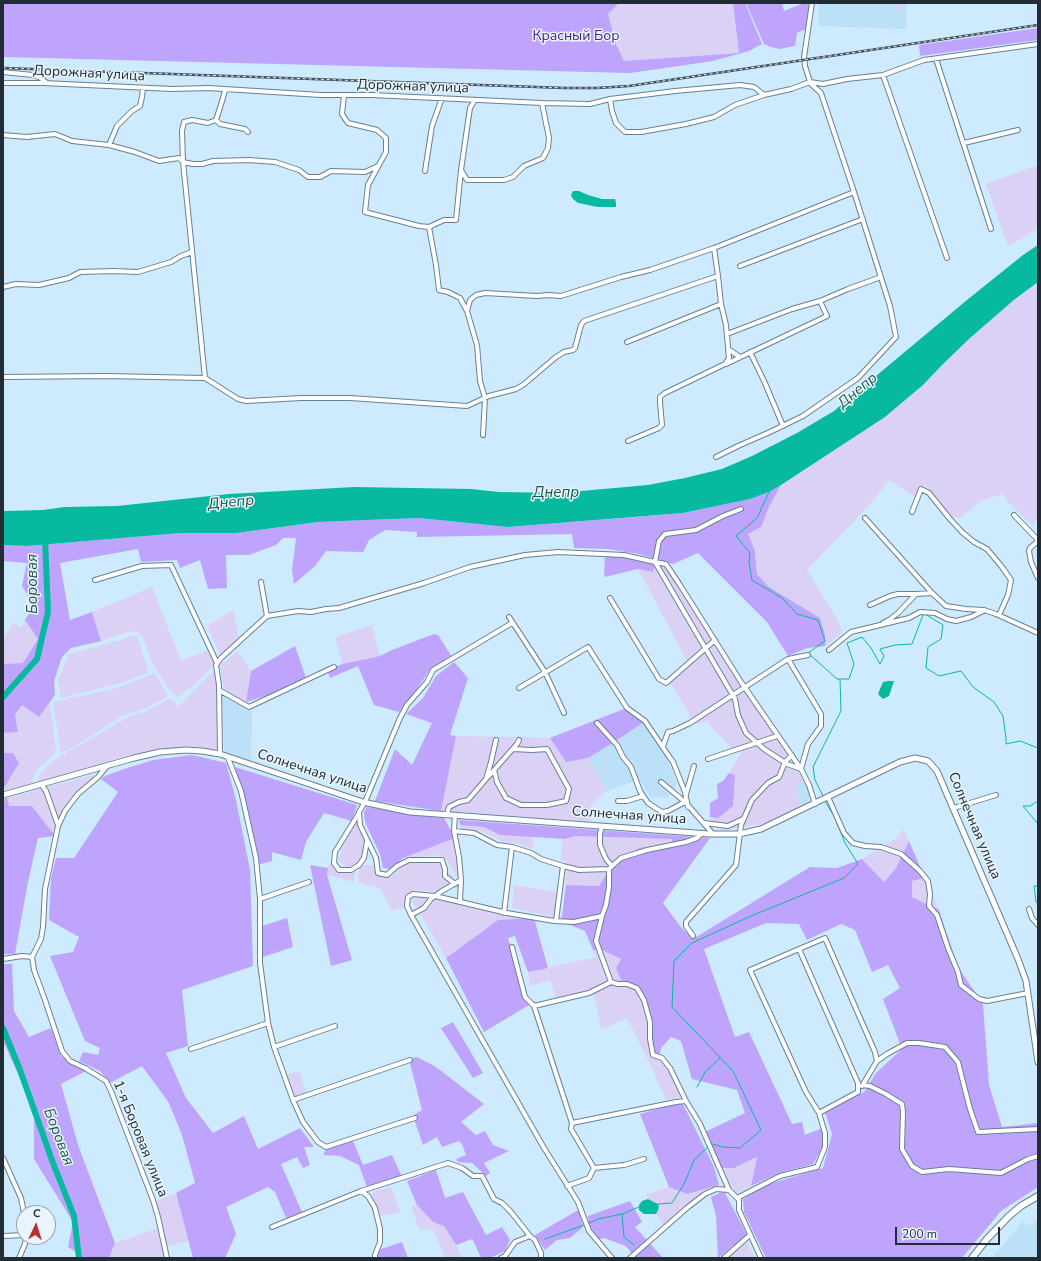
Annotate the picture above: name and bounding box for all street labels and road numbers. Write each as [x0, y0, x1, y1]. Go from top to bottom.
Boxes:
street label: Дорожная улица [33, 63, 145, 85]
street label: Дорожная улица [357, 77, 469, 97]
street label: Солнечная улица [255, 746, 369, 798]
street label: Солнечная улица [944, 770, 1004, 882]
street label: Солнечная улица [571, 804, 687, 828]
street label: 1-я Боровая улица [109, 1078, 171, 1200]

